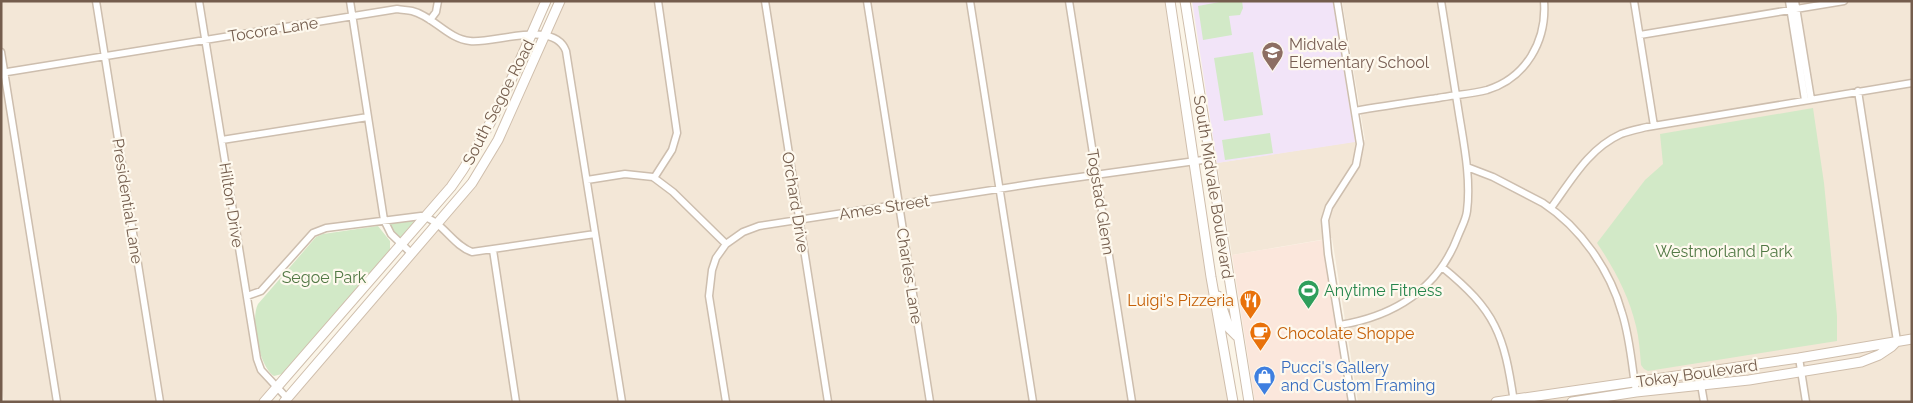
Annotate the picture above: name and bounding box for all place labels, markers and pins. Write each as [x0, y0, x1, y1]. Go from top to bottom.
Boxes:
place label: Midvale Elementary School [1289, 35, 1430, 72]
school or university icon: Midvale Elementary School [1261, 41, 1285, 72]
sports icon: Anytime Fitness [1296, 278, 1320, 309]
place label: Anytime Fitness [1324, 281, 1442, 300]
restaurant icon: Luigi's Pizzeria [1238, 288, 1262, 319]
place label: Luigi's Pizzeria [1127, 291, 1234, 310]
cafe icon: Chocolate Shoppe [1249, 321, 1273, 352]
place label: Chocolate Shoppe [1277, 324, 1414, 343]
place label: Pucci's Gallery and Custom Framing [1281, 358, 1435, 395]
shop icon: Pucci's Gallery and Custom Framing [1253, 364, 1277, 395]

